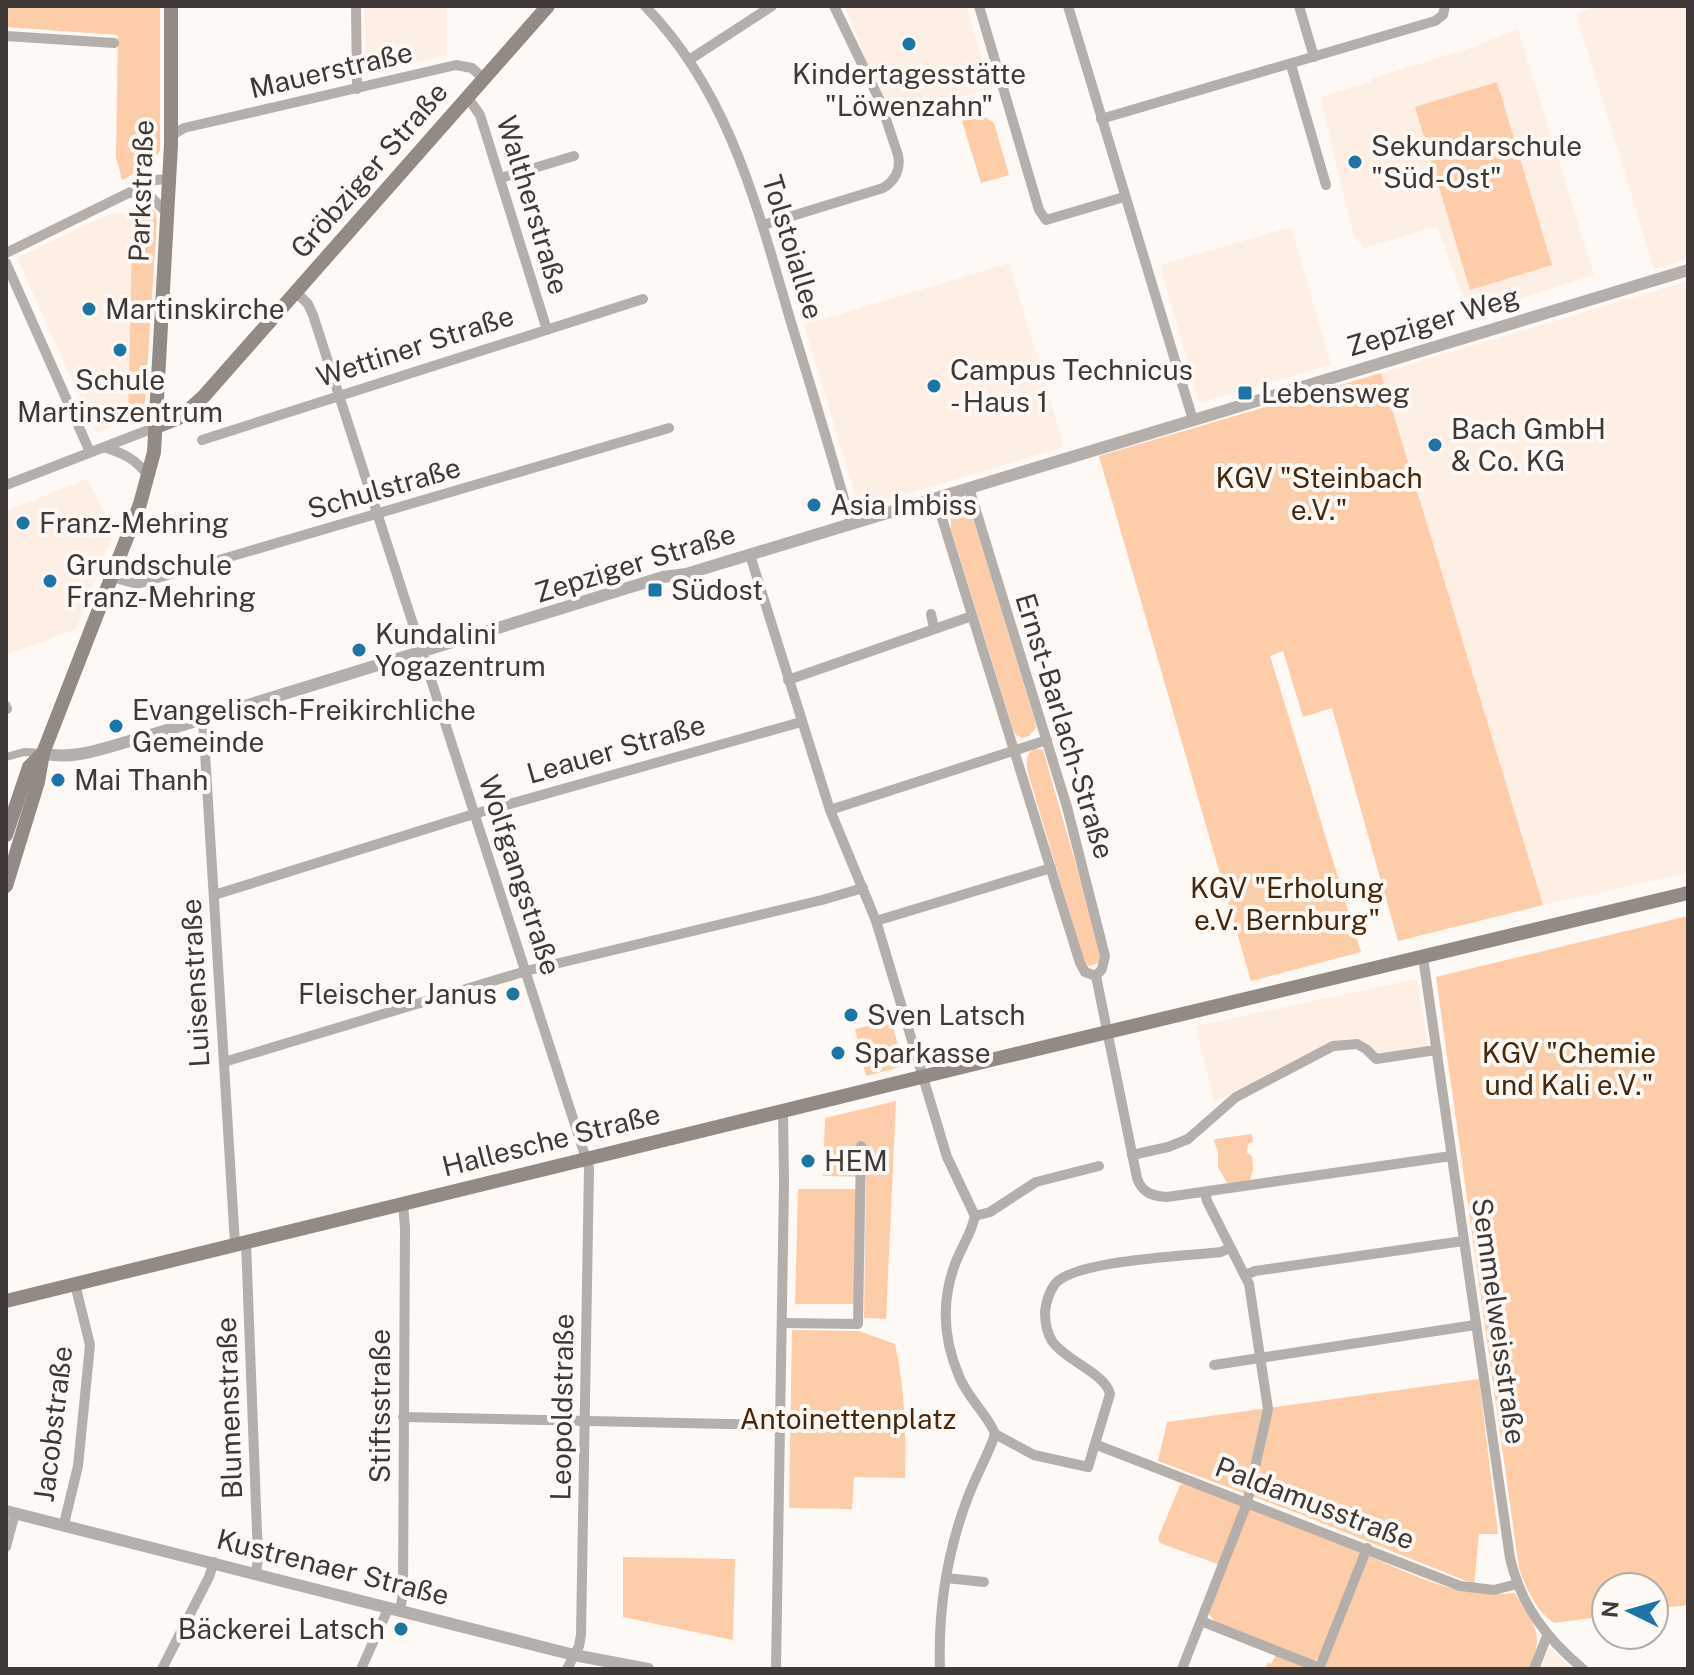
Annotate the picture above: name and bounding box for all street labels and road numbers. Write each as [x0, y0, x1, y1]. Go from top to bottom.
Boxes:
street label: Mauerstraße [246, 35, 416, 104]
street label: Gröbziger Straße [283, 75, 454, 264]
street label: Waltherstraße [491, 111, 576, 298]
street label: Parkstraße [122, 119, 159, 263]
street label: Tolstoiallee [756, 171, 831, 323]
street label: Zepziger Weg [1343, 279, 1523, 362]
street label: Wettiner Straße [312, 298, 518, 393]
street label: Schulstraße [304, 450, 464, 525]
street label: Zepziger Straße [531, 516, 739, 609]
street label: Ernst-Barlach-Straße [1009, 589, 1122, 863]
street label: Leauer Straße [523, 707, 709, 790]
street label: Wolfgangstraße [473, 771, 568, 979]
street label: Luisenstraße [174, 898, 215, 1068]
street label: Hallesche Straße [438, 1096, 663, 1183]
street label: Semmelweisstraße [1466, 1196, 1533, 1446]
street label: Leopoldstraße [543, 1313, 580, 1501]
street label: Blumenstraße [209, 1316, 248, 1500]
street label: Stiftsstraße [363, 1329, 396, 1483]
street label: Jacobstraße [27, 1344, 78, 1504]
street label: Paldamusstraße [1211, 1449, 1419, 1556]
street label: Kustrenaer Straße [213, 1522, 453, 1611]

